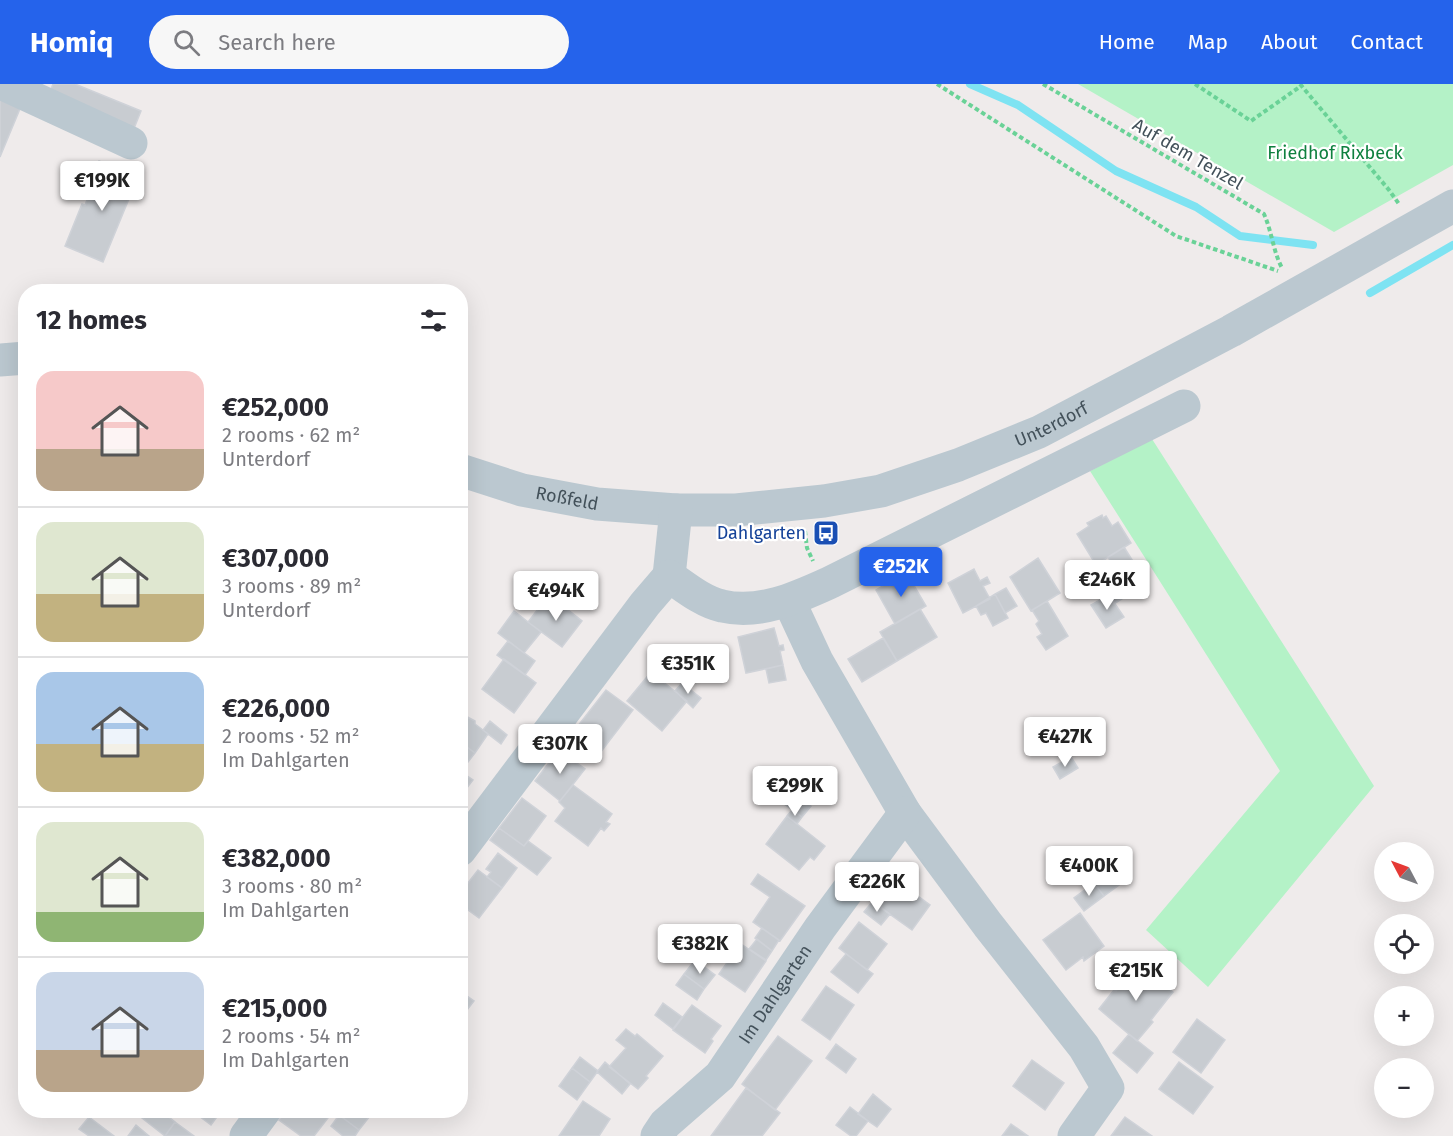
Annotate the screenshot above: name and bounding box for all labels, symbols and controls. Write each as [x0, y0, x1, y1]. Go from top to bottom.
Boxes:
search box [149, 15, 569, 69]
text: Homiq [30, 26, 113, 59]
icon: search [170, 26, 203, 59]
text: Search here [218, 29, 336, 56]
text: Home [1099, 29, 1155, 55]
text: Map [1188, 29, 1228, 55]
text: About [1261, 29, 1318, 55]
text: Contact [1351, 29, 1423, 55]
street label: Auf dem Tenzel [1129, 114, 1247, 194]
park label: Friedhof Rixbeck [1267, 142, 1404, 164]
pin: €199K [60, 161, 144, 212]
text: €199K [74, 168, 130, 192]
icon: filters [417, 304, 450, 337]
text: 12 homes [36, 305, 147, 336]
text: €252,000 [222, 392, 329, 423]
icon: home [84, 395, 156, 467]
street label: Unterdorf [1011, 396, 1094, 452]
text: 2 rooms · 62 m² [222, 423, 360, 447]
text: Unterdorf [222, 447, 310, 471]
street label: Roßfeld [534, 482, 600, 515]
bus stop icon: Dahlgarten [811, 518, 841, 548]
place label: Dahlgarten [717, 522, 806, 544]
text: €307,000 [222, 543, 329, 574]
icon: home [84, 546, 156, 618]
pin: €252K [859, 547, 943, 598]
text: €252K [873, 554, 929, 578]
pin: €246K [1065, 560, 1149, 611]
text: €246K [1079, 567, 1135, 591]
pin: €494K [514, 571, 598, 622]
text: 3 rooms · 89 m² [222, 574, 361, 598]
text: €494K [527, 578, 585, 602]
text: Unterdorf [222, 598, 310, 622]
pin: €351K [646, 644, 730, 695]
text: €351K [661, 651, 715, 675]
text: €226,000 [222, 693, 330, 724]
icon: home [84, 696, 156, 768]
pin: €427K [1023, 717, 1107, 768]
text: 2 rooms · 52 m² [222, 724, 360, 748]
pin: €307K [518, 724, 602, 775]
text: €427K [1038, 724, 1092, 748]
text: €307K [532, 731, 588, 755]
text: Im Dahlgarten [222, 748, 350, 772]
pin: €299K [753, 766, 837, 817]
text: €299K [767, 773, 823, 797]
north arrow [1374, 842, 1434, 902]
map controls [1374, 842, 1434, 1118]
text: €382,000 [222, 843, 331, 874]
icon: home [84, 846, 156, 918]
pin: €400K [1047, 846, 1131, 897]
text: €400K [1060, 853, 1118, 877]
pin: €226K [835, 862, 919, 913]
text: €226K [849, 869, 905, 893]
text: 3 rooms · 80 m² [222, 874, 362, 898]
text: Im Dahlgarten [222, 898, 350, 922]
button: locate [1374, 914, 1434, 974]
pin: €382K [658, 924, 742, 975]
text: €382K [672, 931, 728, 955]
street label: Im Dahlgarten [734, 941, 816, 1048]
pin: €215K [1094, 951, 1178, 1002]
text: €215K [1109, 958, 1163, 982]
button: + [1374, 986, 1434, 1046]
text: €215,000 [222, 993, 327, 1024]
icon: home [84, 996, 156, 1068]
text: 2 rooms · 54 m² [222, 1024, 361, 1048]
text: Im Dahlgarten [222, 1048, 350, 1072]
button: − [1374, 1058, 1434, 1118]

